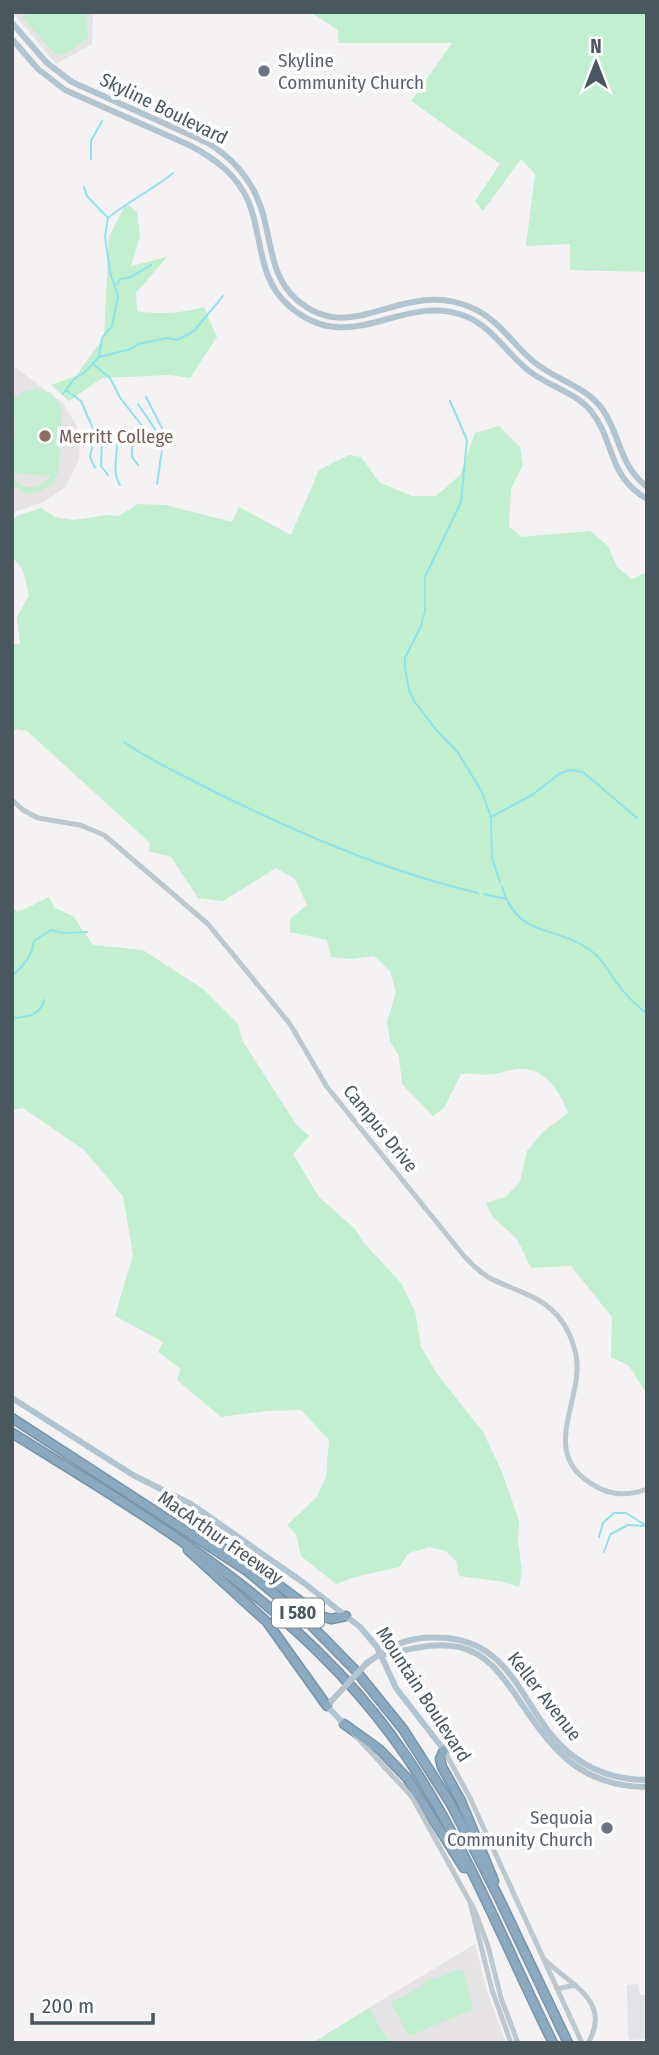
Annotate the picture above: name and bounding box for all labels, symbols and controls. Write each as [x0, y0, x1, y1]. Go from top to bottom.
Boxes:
north arrow [561, 28, 631, 98]
text: N [590, 35, 602, 58]
place label: Skyline Community Church [278, 49, 424, 94]
marker: Skyline Community Church [256, 63, 272, 79]
street label: Skyline Boulevard [96, 68, 231, 149]
place label: Merritt College [59, 425, 173, 448]
marker: Merritt College [37, 428, 53, 444]
street label: Campus Drive [338, 1080, 423, 1177]
street label: MacArthur Freeway [154, 1486, 288, 1589]
road number: I 580 [272, 1598, 324, 1628]
street label: Mountain Boulevard [371, 1622, 476, 1766]
street label: Keller Avenue [503, 1647, 587, 1745]
place label: Sequoia Community Church [447, 1806, 593, 1851]
marker: Sequoia Community Church [599, 1820, 615, 1836]
scale bar [32, 1982, 152, 2026]
text: 200 m [42, 1993, 94, 2019]

